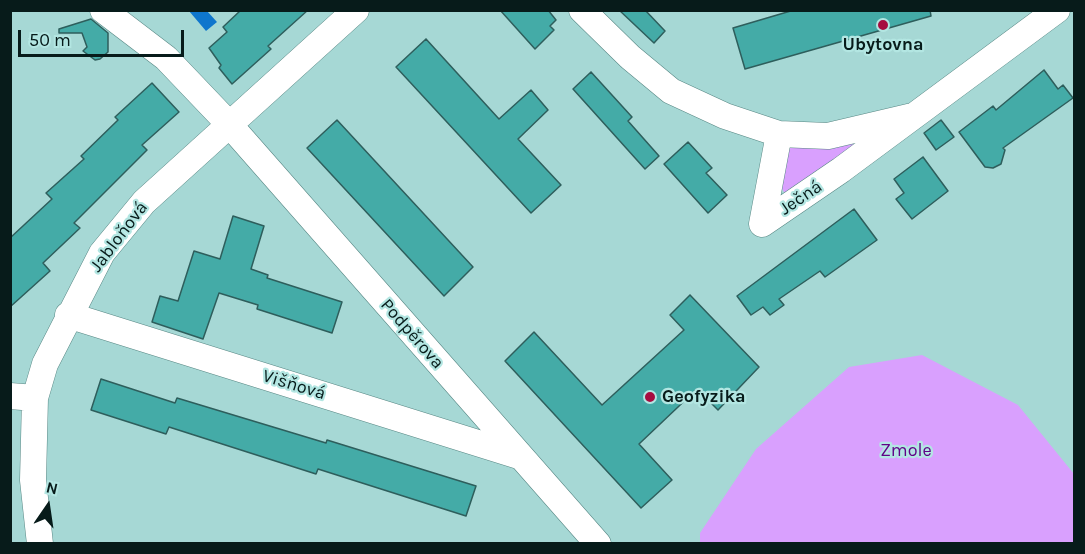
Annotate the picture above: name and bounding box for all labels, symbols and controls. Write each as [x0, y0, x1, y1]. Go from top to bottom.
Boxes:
scale bar [21, 18, 188, 56]
marker: Ubytovna [876, 18, 890, 32]
text: 50 m [29, 29, 71, 51]
place label: Ubytovna [843, 34, 923, 56]
street label: Ječná [776, 176, 826, 220]
street label: Jabloňová [86, 198, 152, 276]
street label: Podpěrova [376, 295, 448, 373]
street label: Višňová [260, 365, 328, 405]
place label: Geofyzika [662, 386, 746, 408]
marker: Geofyzika [643, 390, 657, 404]
park label: Zmole [880, 440, 932, 462]
north arrow [18, 476, 78, 536]
text: N [44, 477, 60, 499]

